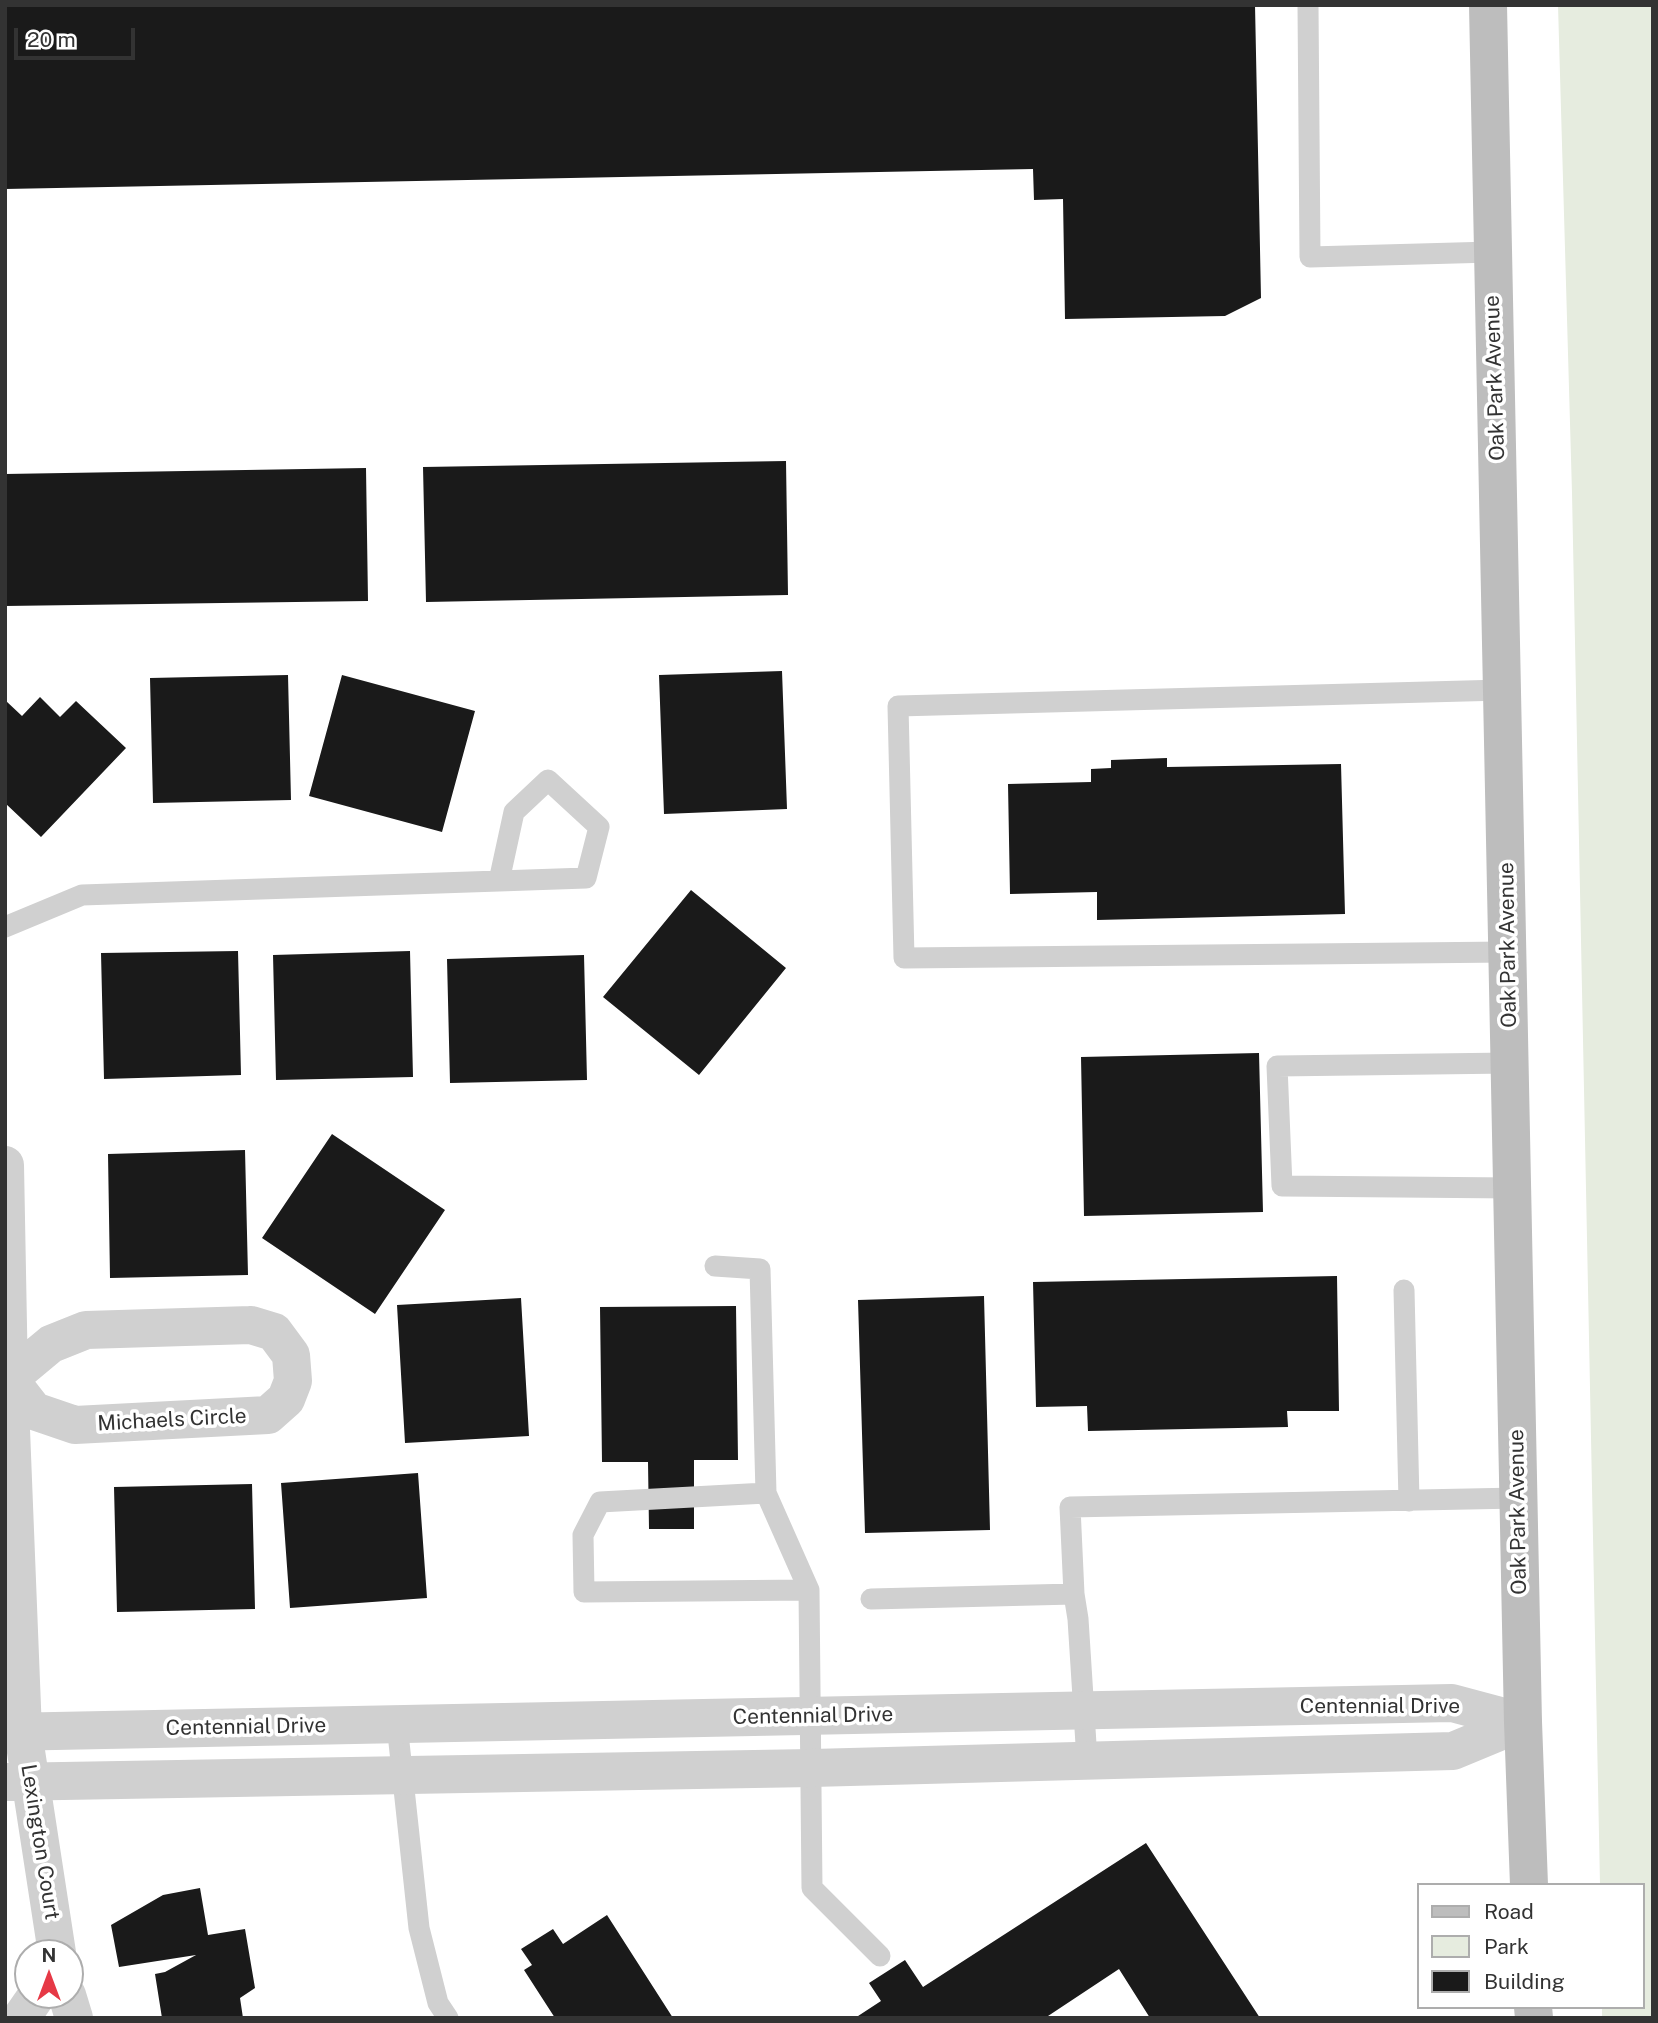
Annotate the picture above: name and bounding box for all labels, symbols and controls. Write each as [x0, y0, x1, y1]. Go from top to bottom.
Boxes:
scale bar [18, 14, 138, 58]
text: 20 m [27, 27, 76, 52]
street label: Oak Park Avenue [1480, 295, 1510, 461]
street label: Oak Park Avenue [1494, 862, 1522, 1028]
street label: Michaels Circle [97, 1404, 247, 1436]
street label: Oak Park Avenue [1504, 1429, 1532, 1595]
street label: Centennial Drive [1300, 1694, 1460, 1720]
street label: Centennial Drive [733, 1702, 893, 1730]
street label: Centennial Drive [166, 1713, 326, 1741]
street label: Lexington Court [15, 1763, 65, 1921]
legend [1416, 1883, 1644, 2009]
text: Road [1484, 1899, 1534, 1924]
text: Park [1484, 1934, 1529, 1959]
north arrow [14, 1939, 84, 2009]
text: N [42, 1944, 56, 1966]
text: Building [1484, 1969, 1565, 1994]

